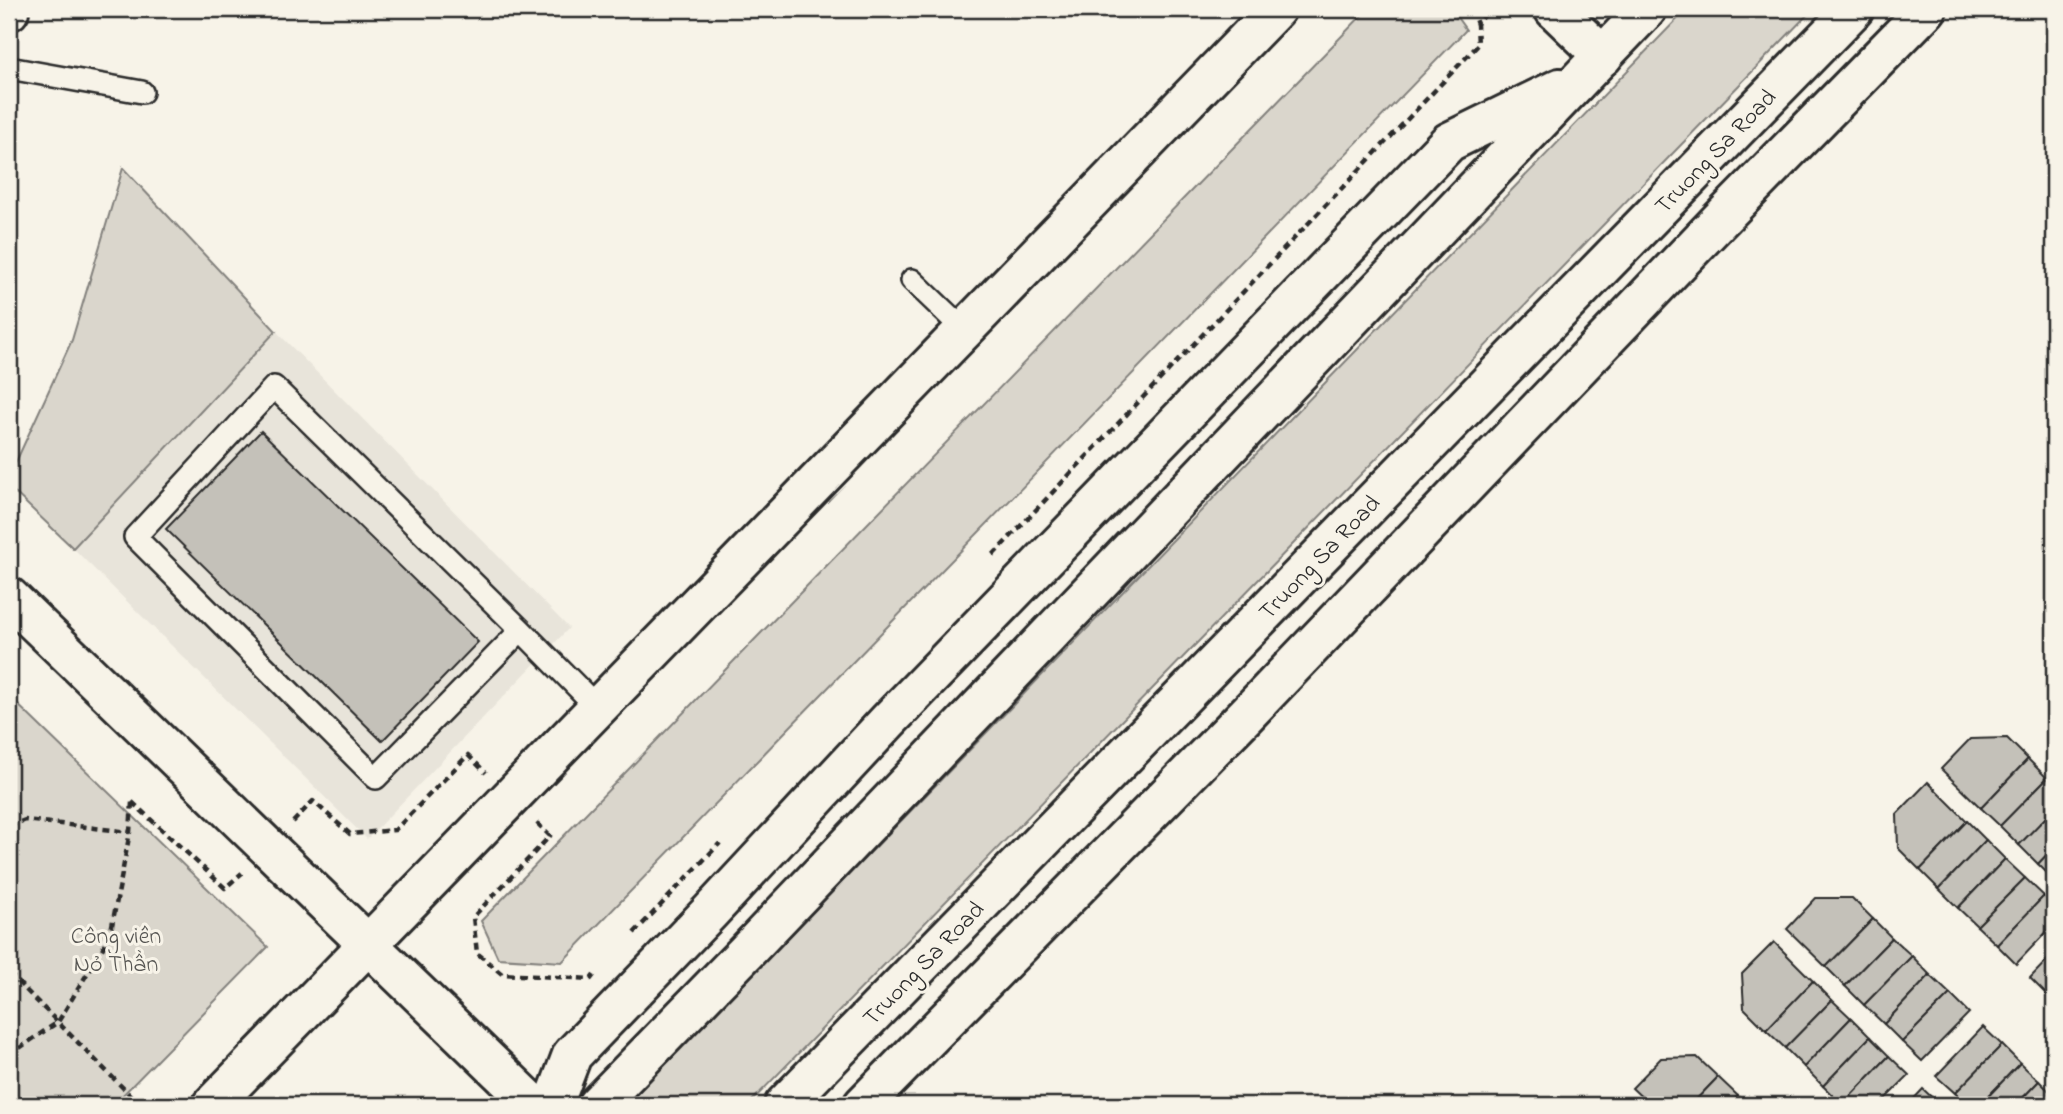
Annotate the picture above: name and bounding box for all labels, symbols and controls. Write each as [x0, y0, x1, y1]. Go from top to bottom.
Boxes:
street label: Truong Sa Road [1648, 82, 1786, 223]
street label: Truong Sa Road [1252, 488, 1390, 629]
street label: Truong Sa Road [856, 894, 994, 1035]
park label: Công viên Nỏ Thần [71, 920, 161, 983]

